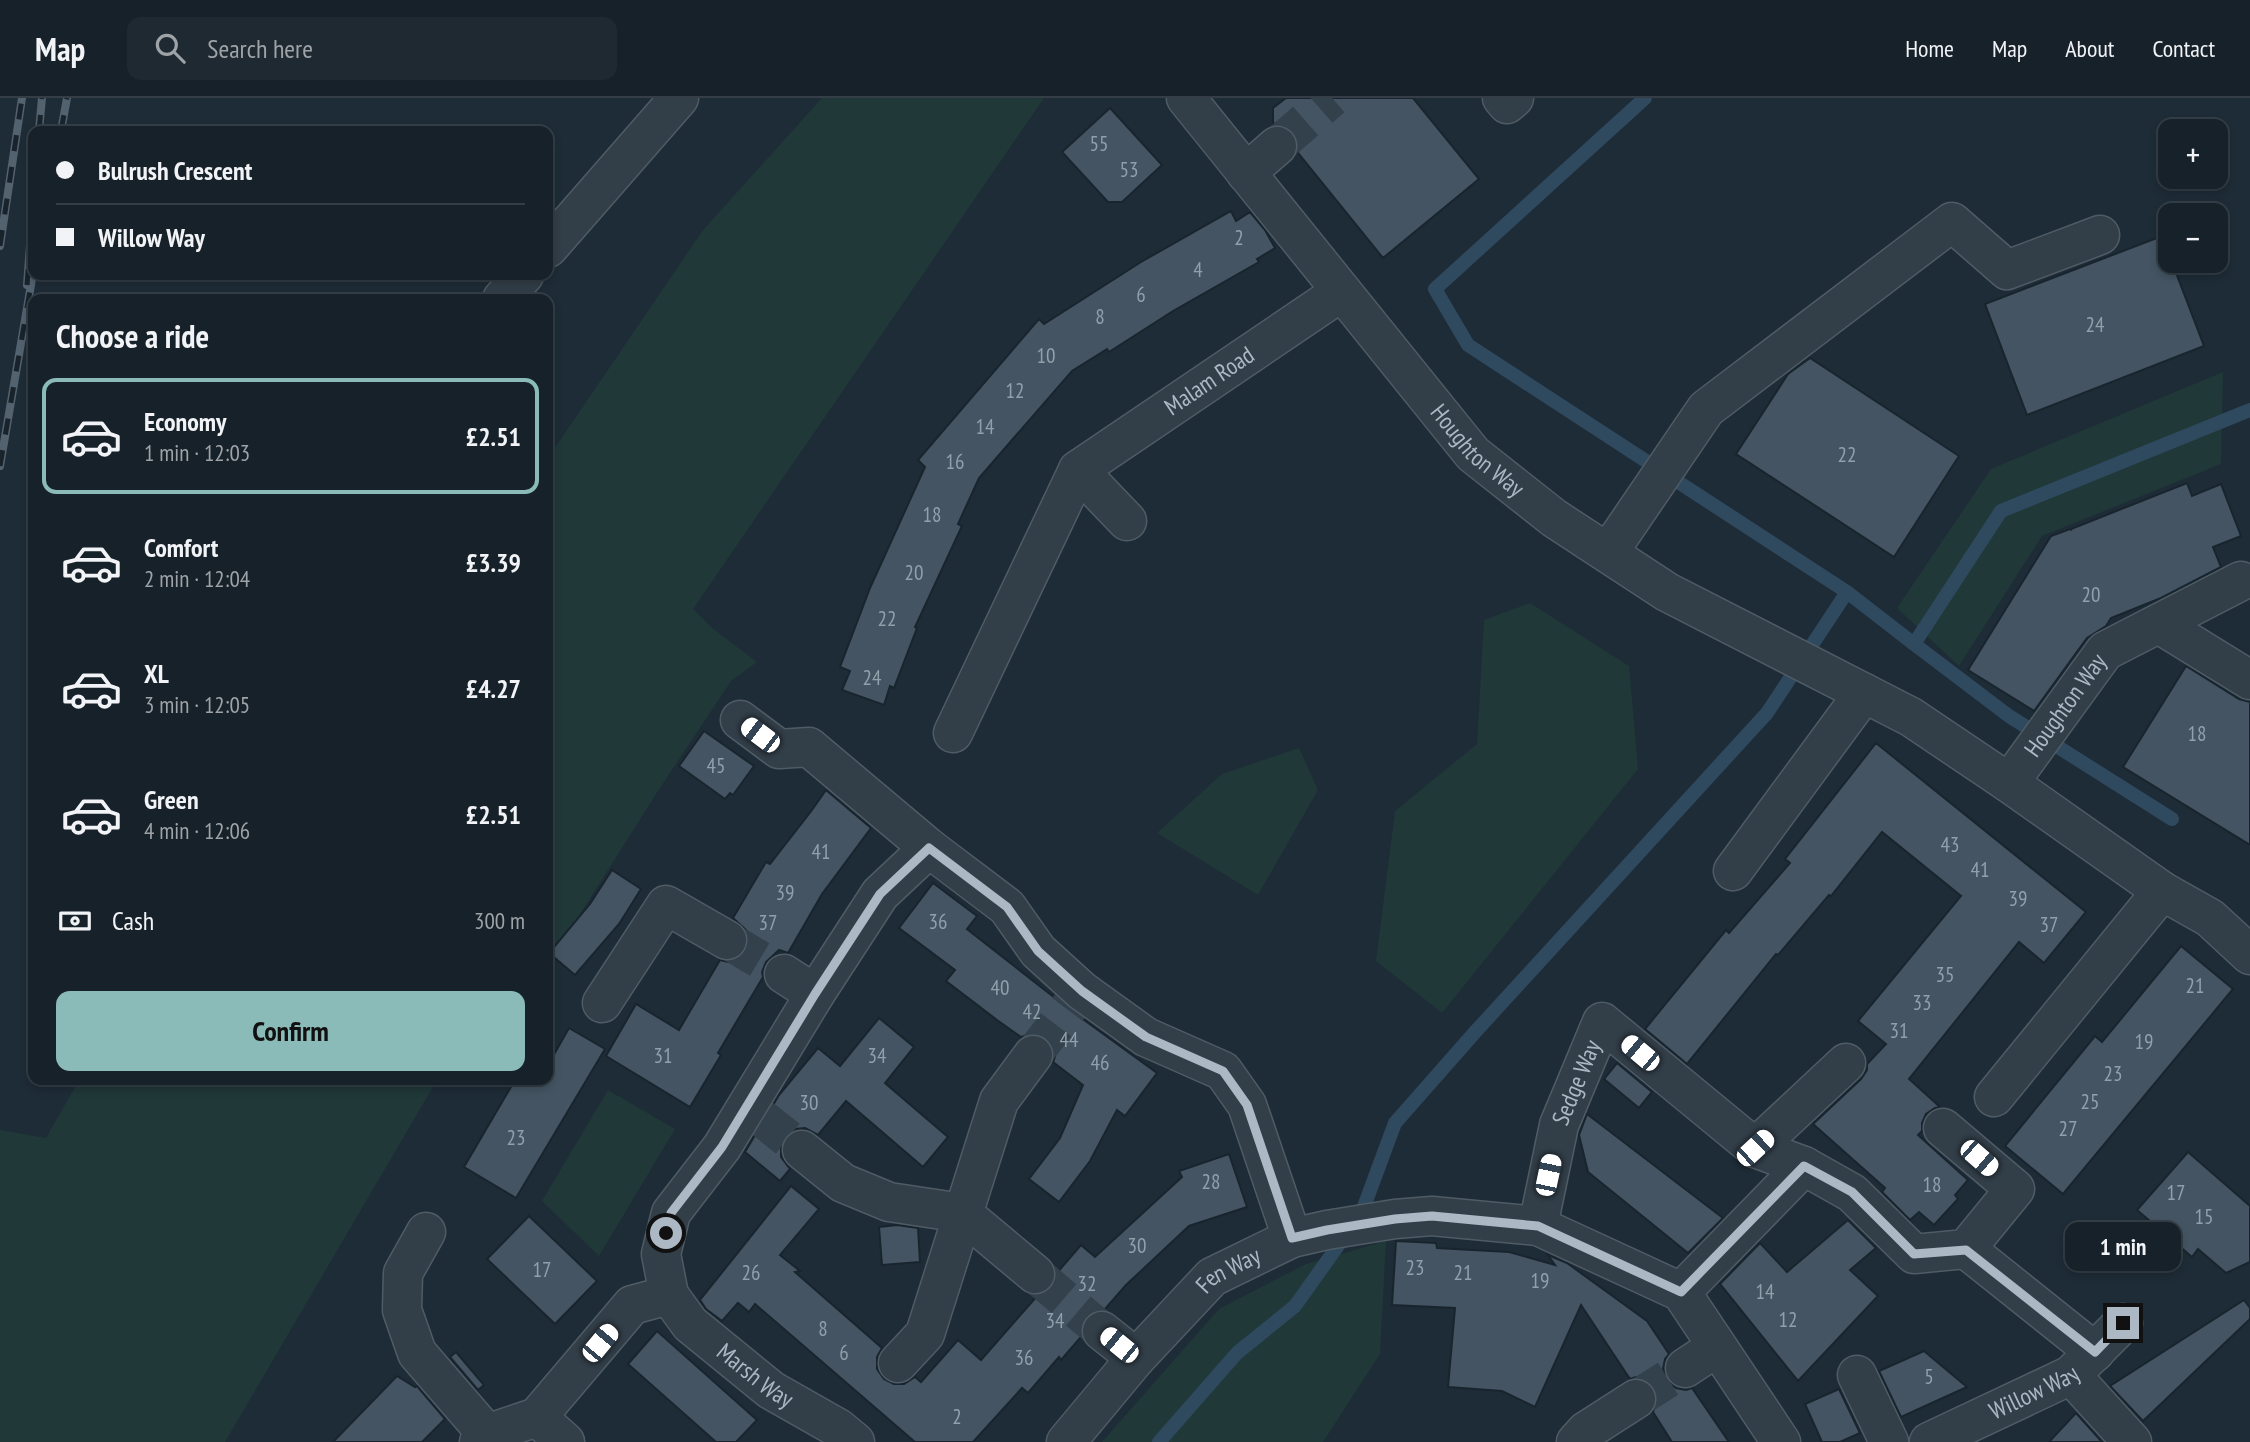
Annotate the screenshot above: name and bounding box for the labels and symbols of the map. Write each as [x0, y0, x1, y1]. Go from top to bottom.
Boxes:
house number: 55 [1090, 130, 1108, 157]
house number: 53 [1120, 156, 1138, 183]
house number: 2 [1234, 224, 1244, 251]
house number: 4 [1193, 256, 1203, 283]
house number: 6 [1136, 281, 1146, 308]
house number: 8 [1095, 303, 1105, 330]
house number: 24 [2086, 311, 2105, 338]
street label: Malam Road [1158, 339, 1260, 422]
house number: 10 [1037, 342, 1055, 369]
house number: 12 [1006, 377, 1024, 404]
street label: Houghton Way [1424, 398, 1531, 504]
house number: 14 [976, 413, 995, 440]
house number: 22 [1838, 441, 1856, 468]
house number: 16 [946, 448, 964, 475]
house number: 18 [923, 501, 941, 528]
house number: 20 [905, 559, 923, 586]
house number: 20 [2082, 581, 2100, 608]
house number: 22 [878, 605, 896, 632]
street label: Houghton Way [2017, 647, 2113, 763]
house number: 24 [863, 664, 882, 691]
car [737, 714, 784, 756]
house number: 18 [2188, 720, 2206, 747]
house number: 45 [707, 752, 725, 779]
house number: 43 [1941, 831, 1959, 858]
house number: 41 [812, 838, 830, 865]
house number: 41 [1971, 856, 1989, 883]
house number: 39 [776, 879, 794, 906]
house number: 39 [2009, 885, 2027, 912]
house number: 36 [929, 908, 947, 935]
house number: 37 [759, 909, 777, 936]
house number: 37 [2040, 911, 2058, 938]
house number: 35 [1936, 961, 1954, 988]
house number: 21 [2186, 972, 2204, 999]
house number: 40 [991, 974, 1009, 1001]
house number: 33 [1913, 989, 1931, 1016]
house number: 42 [1023, 998, 1041, 1025]
house number: 31 [1890, 1017, 1908, 1044]
house number: 44 [1060, 1026, 1079, 1053]
house number: 19 [2135, 1028, 2153, 1055]
car [1618, 1031, 1663, 1075]
street label: Sedge Way [1545, 1035, 1608, 1130]
house number: 31 [654, 1042, 672, 1069]
house number: 34 [868, 1042, 887, 1069]
house number: 46 [1091, 1049, 1109, 1076]
house number: 23 [2104, 1060, 2122, 1087]
house number: 25 [2081, 1088, 2099, 1115]
house number: 30 [800, 1089, 818, 1116]
house number: 27 [2059, 1115, 2077, 1142]
house number: 23 [507, 1124, 525, 1151]
car [1733, 1126, 1778, 1170]
car [1957, 1136, 2002, 1180]
car [1534, 1152, 1563, 1198]
house number: 28 [1202, 1168, 1220, 1195]
house number: 18 [1923, 1171, 1941, 1198]
house number: 17 [2167, 1179, 2185, 1206]
house number: 15 [2195, 1203, 2213, 1230]
route start [650, 1217, 682, 1249]
callout: 1 min [2065, 1222, 2181, 1270]
house number: 30 [1128, 1232, 1146, 1259]
street label: Fen Way [1189, 1240, 1265, 1300]
house number: 23 [1406, 1254, 1424, 1281]
house number: 17 [533, 1256, 551, 1283]
house number: 26 [742, 1259, 760, 1286]
house number: 21 [1454, 1259, 1472, 1286]
house number: 19 [1531, 1267, 1549, 1294]
house number: 32 [1078, 1270, 1096, 1297]
house number: 14 [1756, 1278, 1775, 1305]
house number: 12 [1779, 1306, 1797, 1333]
house number: 34 [1046, 1307, 1065, 1334]
route end [2107, 1307, 2139, 1339]
house number: 8 [818, 1315, 828, 1342]
car [579, 1320, 622, 1366]
car [1097, 1324, 1142, 1366]
street label: Marsh Way [711, 1336, 799, 1414]
house number: 6 [839, 1339, 849, 1366]
house number: 36 [1015, 1344, 1033, 1371]
street label: Willow Way [1984, 1359, 2086, 1426]
house number: 5 [1924, 1363, 1934, 1390]
house number: 2 [952, 1403, 962, 1430]

